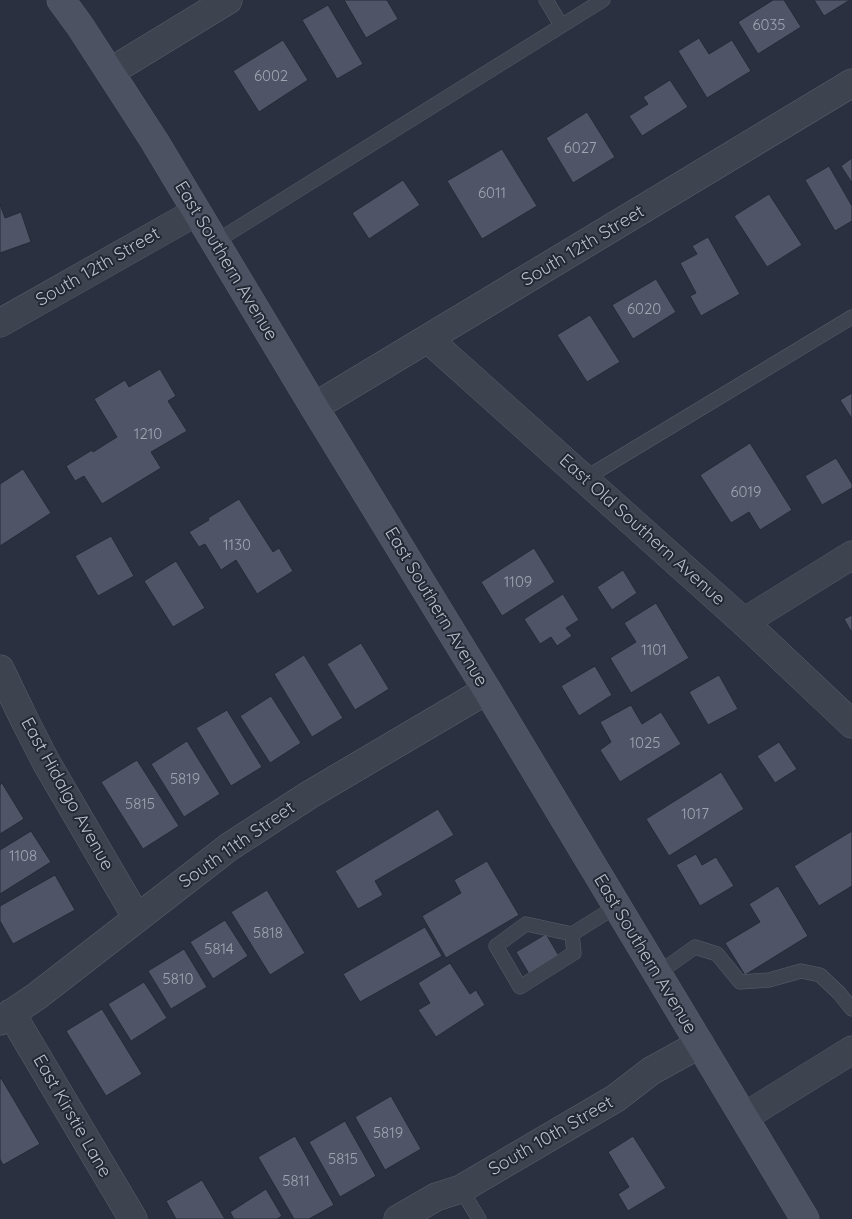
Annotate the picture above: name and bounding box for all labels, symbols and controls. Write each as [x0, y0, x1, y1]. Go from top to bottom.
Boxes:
house number: 6035 [752, 16, 786, 34]
house number: 6002 [254, 67, 288, 85]
house number: 6027 [564, 139, 596, 157]
street label: East Southern Avenue [170, 177, 282, 345]
house number: 6011 [478, 184, 506, 202]
street label: South 12th Street [518, 201, 648, 291]
street label: South 12th Street [32, 223, 164, 311]
house number: 6020 [627, 300, 661, 318]
house number: 1210 [134, 425, 162, 443]
street label: East Old Southern Avenue [555, 450, 729, 610]
house number: 6019 [731, 483, 761, 501]
street label: East Southern Avenue [380, 523, 492, 691]
house number: 1130 [223, 536, 251, 554]
house number: 1109 [504, 573, 532, 591]
house number: 1101 [641, 641, 667, 659]
street label: East Hidalgo Avenue [16, 714, 118, 874]
house number: 1025 [630, 734, 660, 752]
house number: 5819 [170, 770, 200, 788]
house number: 5815 [125, 795, 155, 813]
street label: South 11th Street [175, 797, 299, 893]
house number: 1017 [681, 805, 709, 823]
house number: 1108 [9, 847, 37, 865]
street label: East Southern Avenue [589, 870, 701, 1038]
house number: 5818 [253, 924, 283, 942]
house number: 5814 [204, 940, 234, 958]
house number: 5810 [163, 970, 193, 988]
street label: East Kirstie Lane [28, 1051, 116, 1181]
street label: South 10th Street [485, 1092, 617, 1180]
house number: 5819 [373, 1124, 403, 1142]
house number: 5815 [328, 1150, 358, 1168]
house number: 5811 [282, 1172, 310, 1190]

